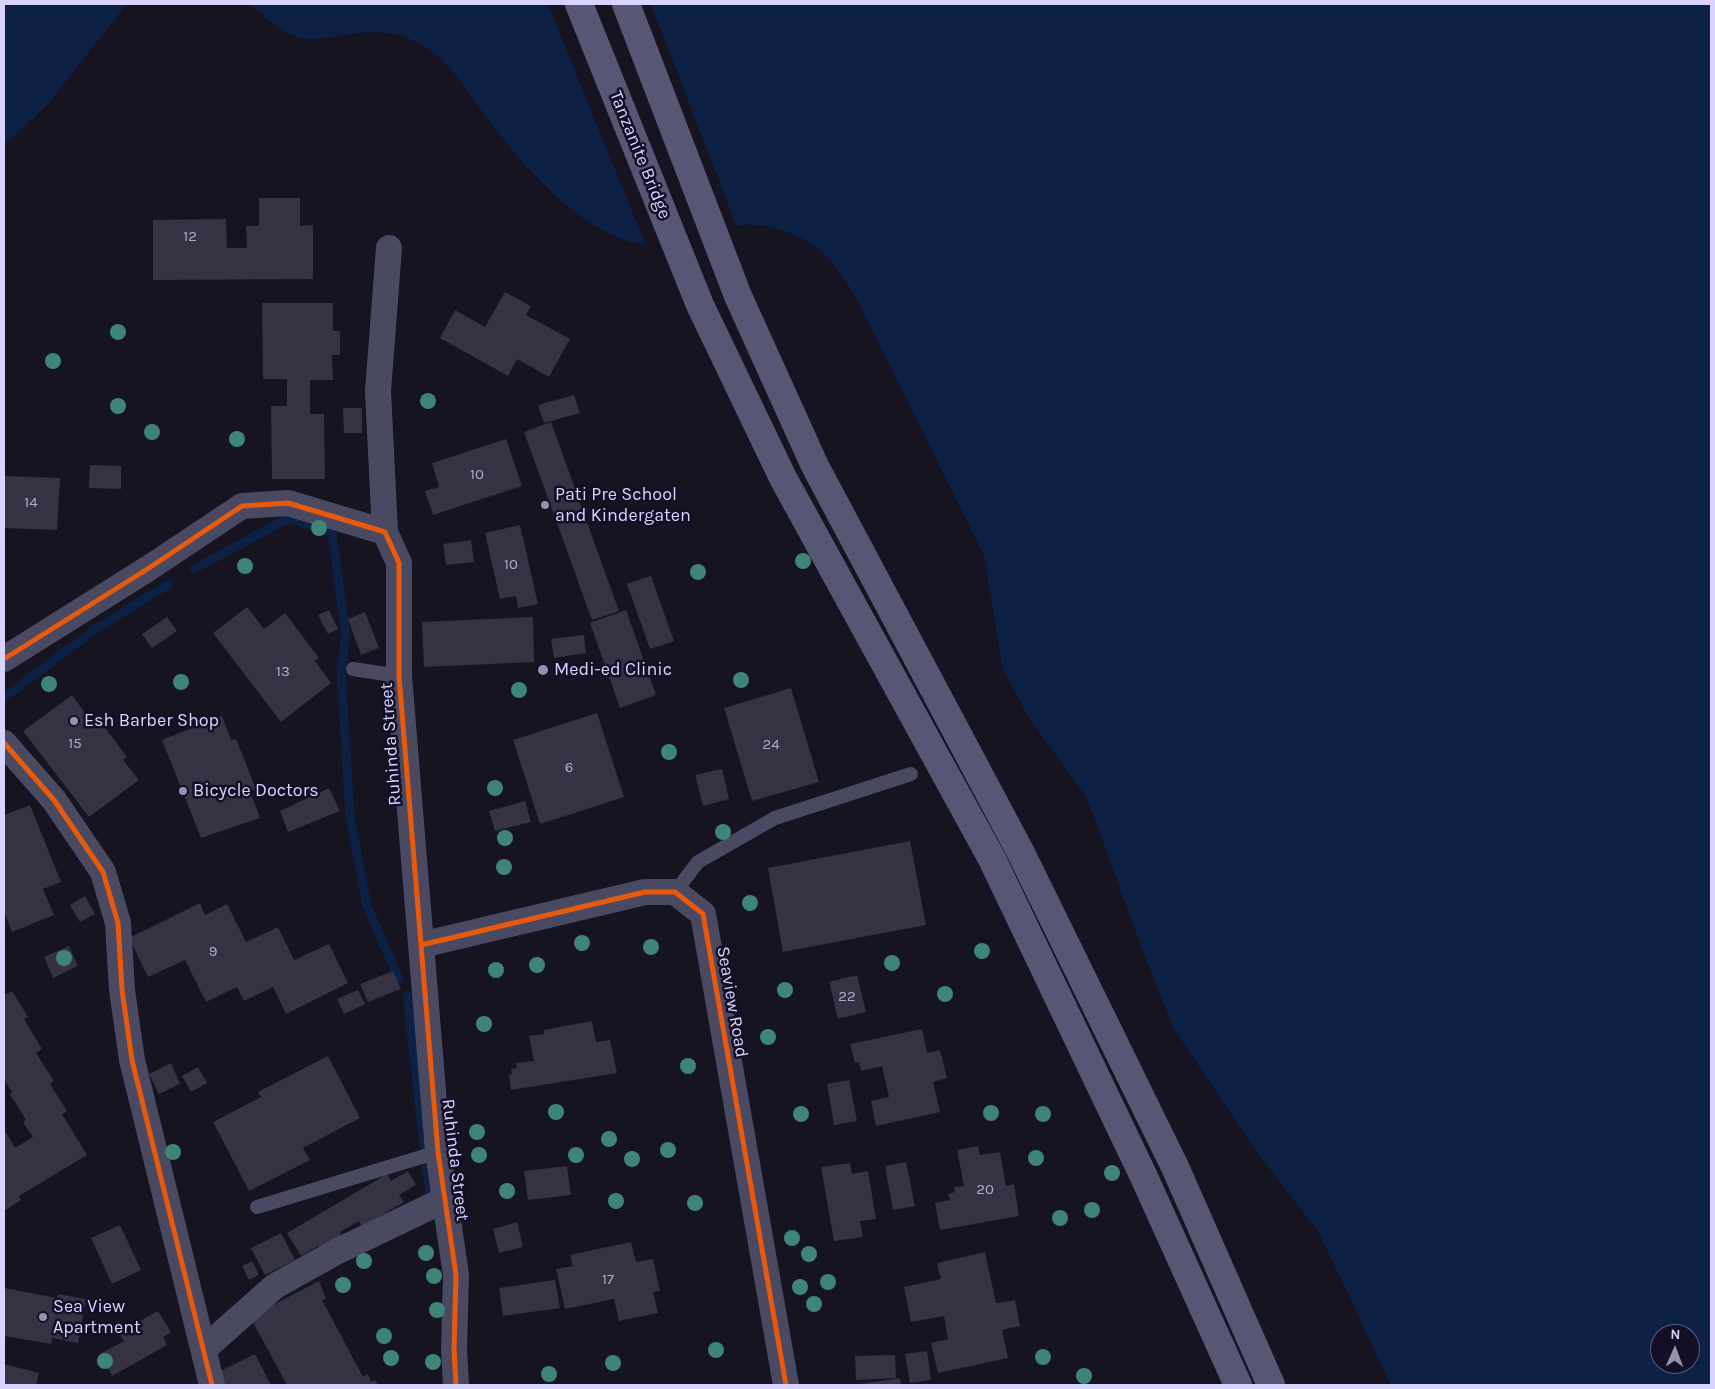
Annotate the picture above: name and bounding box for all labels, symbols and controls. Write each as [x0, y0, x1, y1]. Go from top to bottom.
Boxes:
street label: Tanzanite Bridge [604, 88, 676, 222]
house number: 12 [183, 228, 197, 246]
house number: 10 [470, 466, 484, 484]
place label: Pati Pre School and Kindergaten [555, 484, 691, 526]
house number: 14 [24, 494, 38, 512]
marker: Pati Pre School and Kindergaten [539, 499, 551, 511]
house number: 10 [504, 556, 518, 574]
place label: Medi-ed Clinic [554, 659, 672, 681]
house number: 13 [276, 663, 290, 681]
marker: Medi-ed Clinic [536, 663, 550, 677]
street label: Ruhinda Street [376, 682, 406, 806]
place label: Esh Barber Shop [84, 710, 219, 732]
marker: Esh Barber Shop [68, 715, 80, 727]
house number: 15 [68, 735, 82, 753]
house number: 24 [762, 736, 780, 754]
house number: 6 [565, 759, 573, 777]
place label: Bicycle Doctors [193, 780, 319, 802]
marker: Bicycle Doctors [177, 785, 189, 797]
house number: 9 [209, 943, 217, 961]
street label: Seaview Road [712, 945, 752, 1059]
house number: 22 [838, 988, 856, 1006]
street label: Ruhinda Street [437, 1098, 473, 1222]
house number: 20 [976, 1181, 994, 1199]
house number: 17 [602, 1271, 614, 1289]
place label: Sea View Apartment [53, 1296, 141, 1338]
marker: Sea View Apartment [37, 1311, 49, 1323]
north arrow [1650, 1324, 1700, 1374]
text: N [1670, 1326, 1681, 1343]

